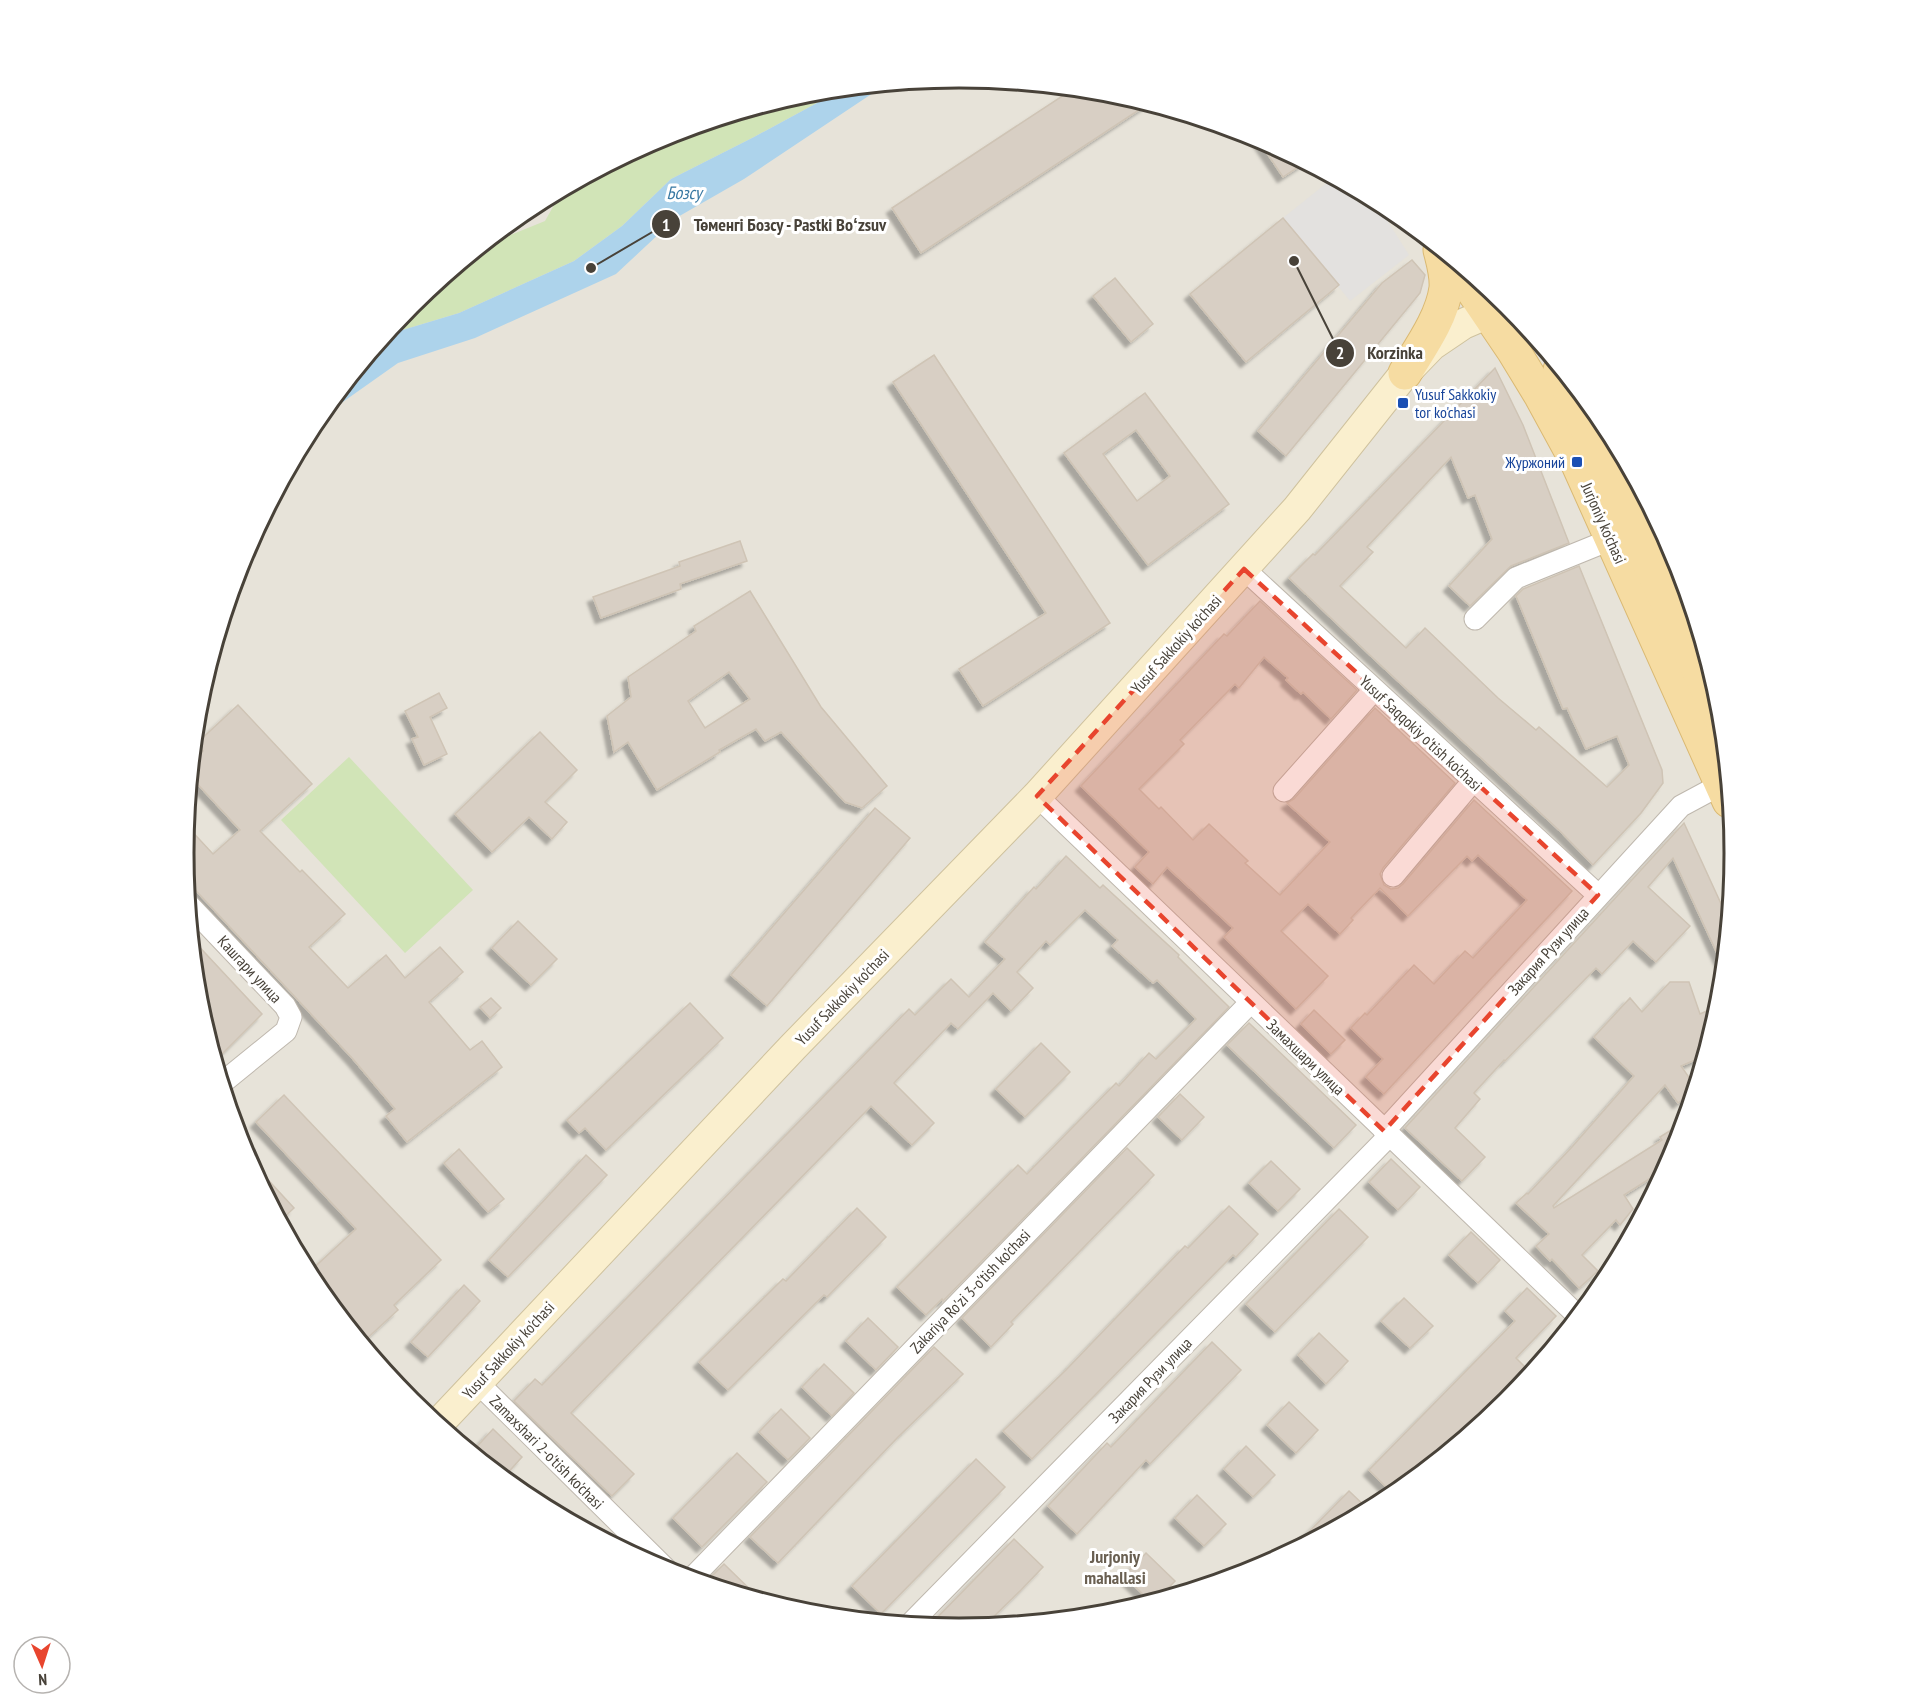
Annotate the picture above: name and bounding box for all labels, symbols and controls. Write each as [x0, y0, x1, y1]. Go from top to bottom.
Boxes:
water label: Бозсу [666, 181, 704, 204]
callout: Төменгі Бозсу - Pastki Boʻzsuv [651, 206, 900, 242]
text: 1 [662, 213, 670, 236]
text: Төменгі Бозсу - Pastki Boʻzsuv [694, 213, 887, 236]
callout: Korzinka [1325, 335, 1435, 371]
text: 2 [1336, 341, 1344, 364]
text: Korzinka [1367, 341, 1423, 364]
place label: Yusuf Sakkokiy tor ko'chasi [1415, 384, 1496, 422]
marker: Yusuf Sakkokiy tor ko'chasi [1396, 396, 1410, 410]
place label: Журжоний [1504, 452, 1565, 472]
marker: Журжоний [1570, 455, 1584, 469]
street label: Jurjoniy ko'chasi [1577, 478, 1631, 567]
street label: Yusuf Sakkokiy ko'chasi [1126, 590, 1226, 698]
street label: Yusuf Saqqokiy o'tish ko'chasi [1356, 671, 1486, 795]
street label: Закария Рузи улица [1503, 903, 1593, 999]
street label: Кашгари улица [214, 931, 286, 1007]
street label: Yusuf Sakkokiy ko'chasi [791, 945, 893, 1049]
street label: Замахшари улица [1263, 1015, 1349, 1099]
street label: Zakariya Ro'zi 3-o'tish ko'chasi [906, 1225, 1034, 1357]
street label: Yusuf Sakkokiy ko'chasi [458, 1297, 558, 1403]
street label: Закария Рузи улица [1104, 1333, 1196, 1427]
street label: Zamaxshari 2-o'tish ko'chasi [486, 1391, 608, 1513]
district label: Jurjoniy mahallasi [1084, 1545, 1146, 1589]
north arrow [12, 1635, 72, 1695]
text: N [38, 1670, 48, 1690]

